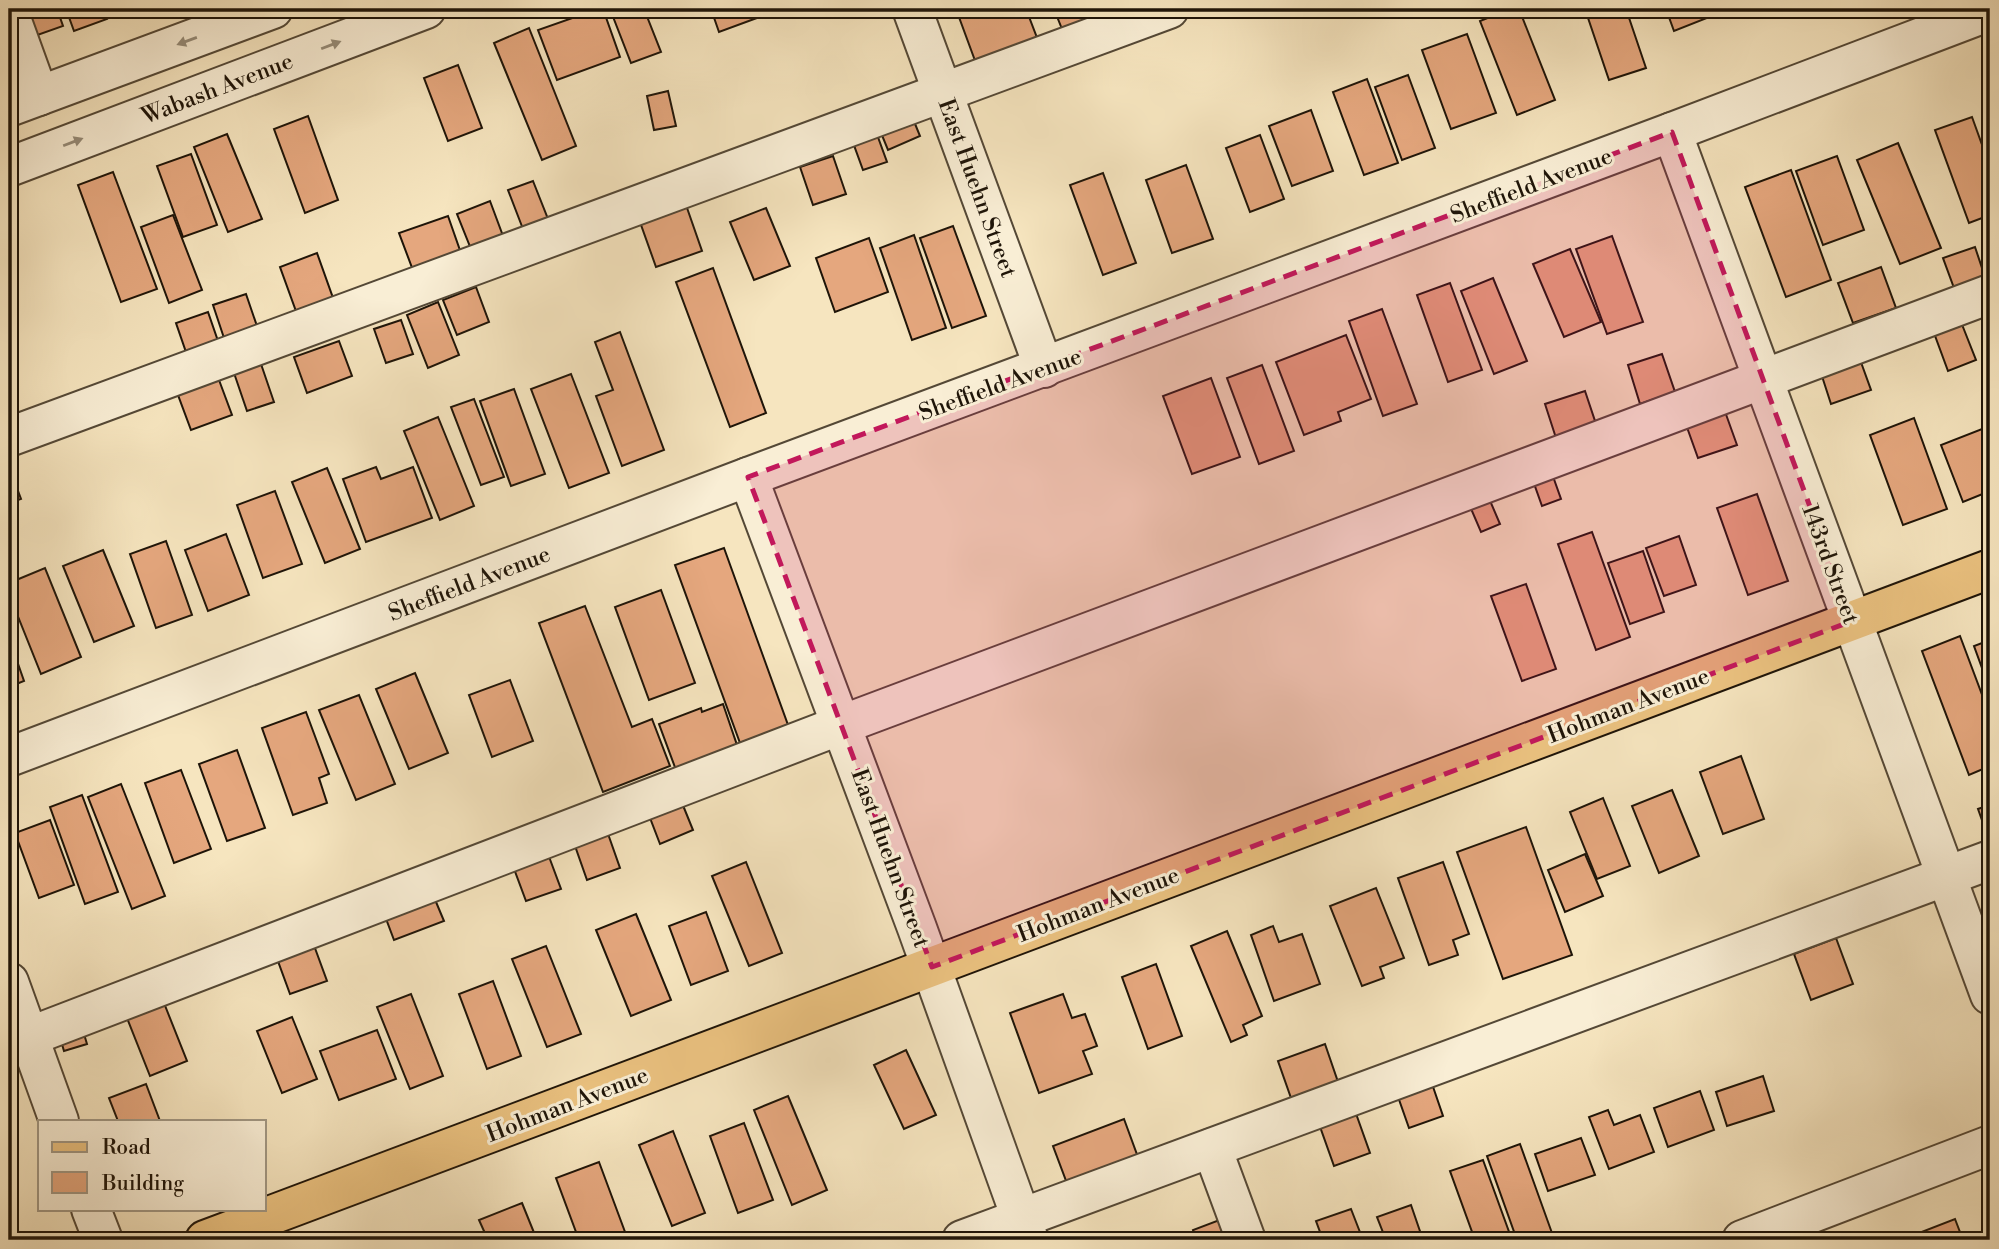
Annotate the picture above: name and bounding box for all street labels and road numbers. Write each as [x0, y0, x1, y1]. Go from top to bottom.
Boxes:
street label: Wabash Avenue [137, 47, 297, 131]
street label: East Huehn Street [932, 95, 1022, 282]
street label: Sheffield Avenue [1446, 142, 1616, 230]
street label: Sheffield Avenue [915, 343, 1086, 427]
street label: 143rd Street [1795, 501, 1865, 628]
street label: Sheffield Avenue [384, 540, 554, 628]
street label: Hohman Avenue [1543, 662, 1713, 750]
street label: East Huehn Street [845, 765, 935, 952]
street label: Hohman Avenue [1013, 861, 1183, 949]
street label: Hohman Avenue [482, 1061, 652, 1149]

